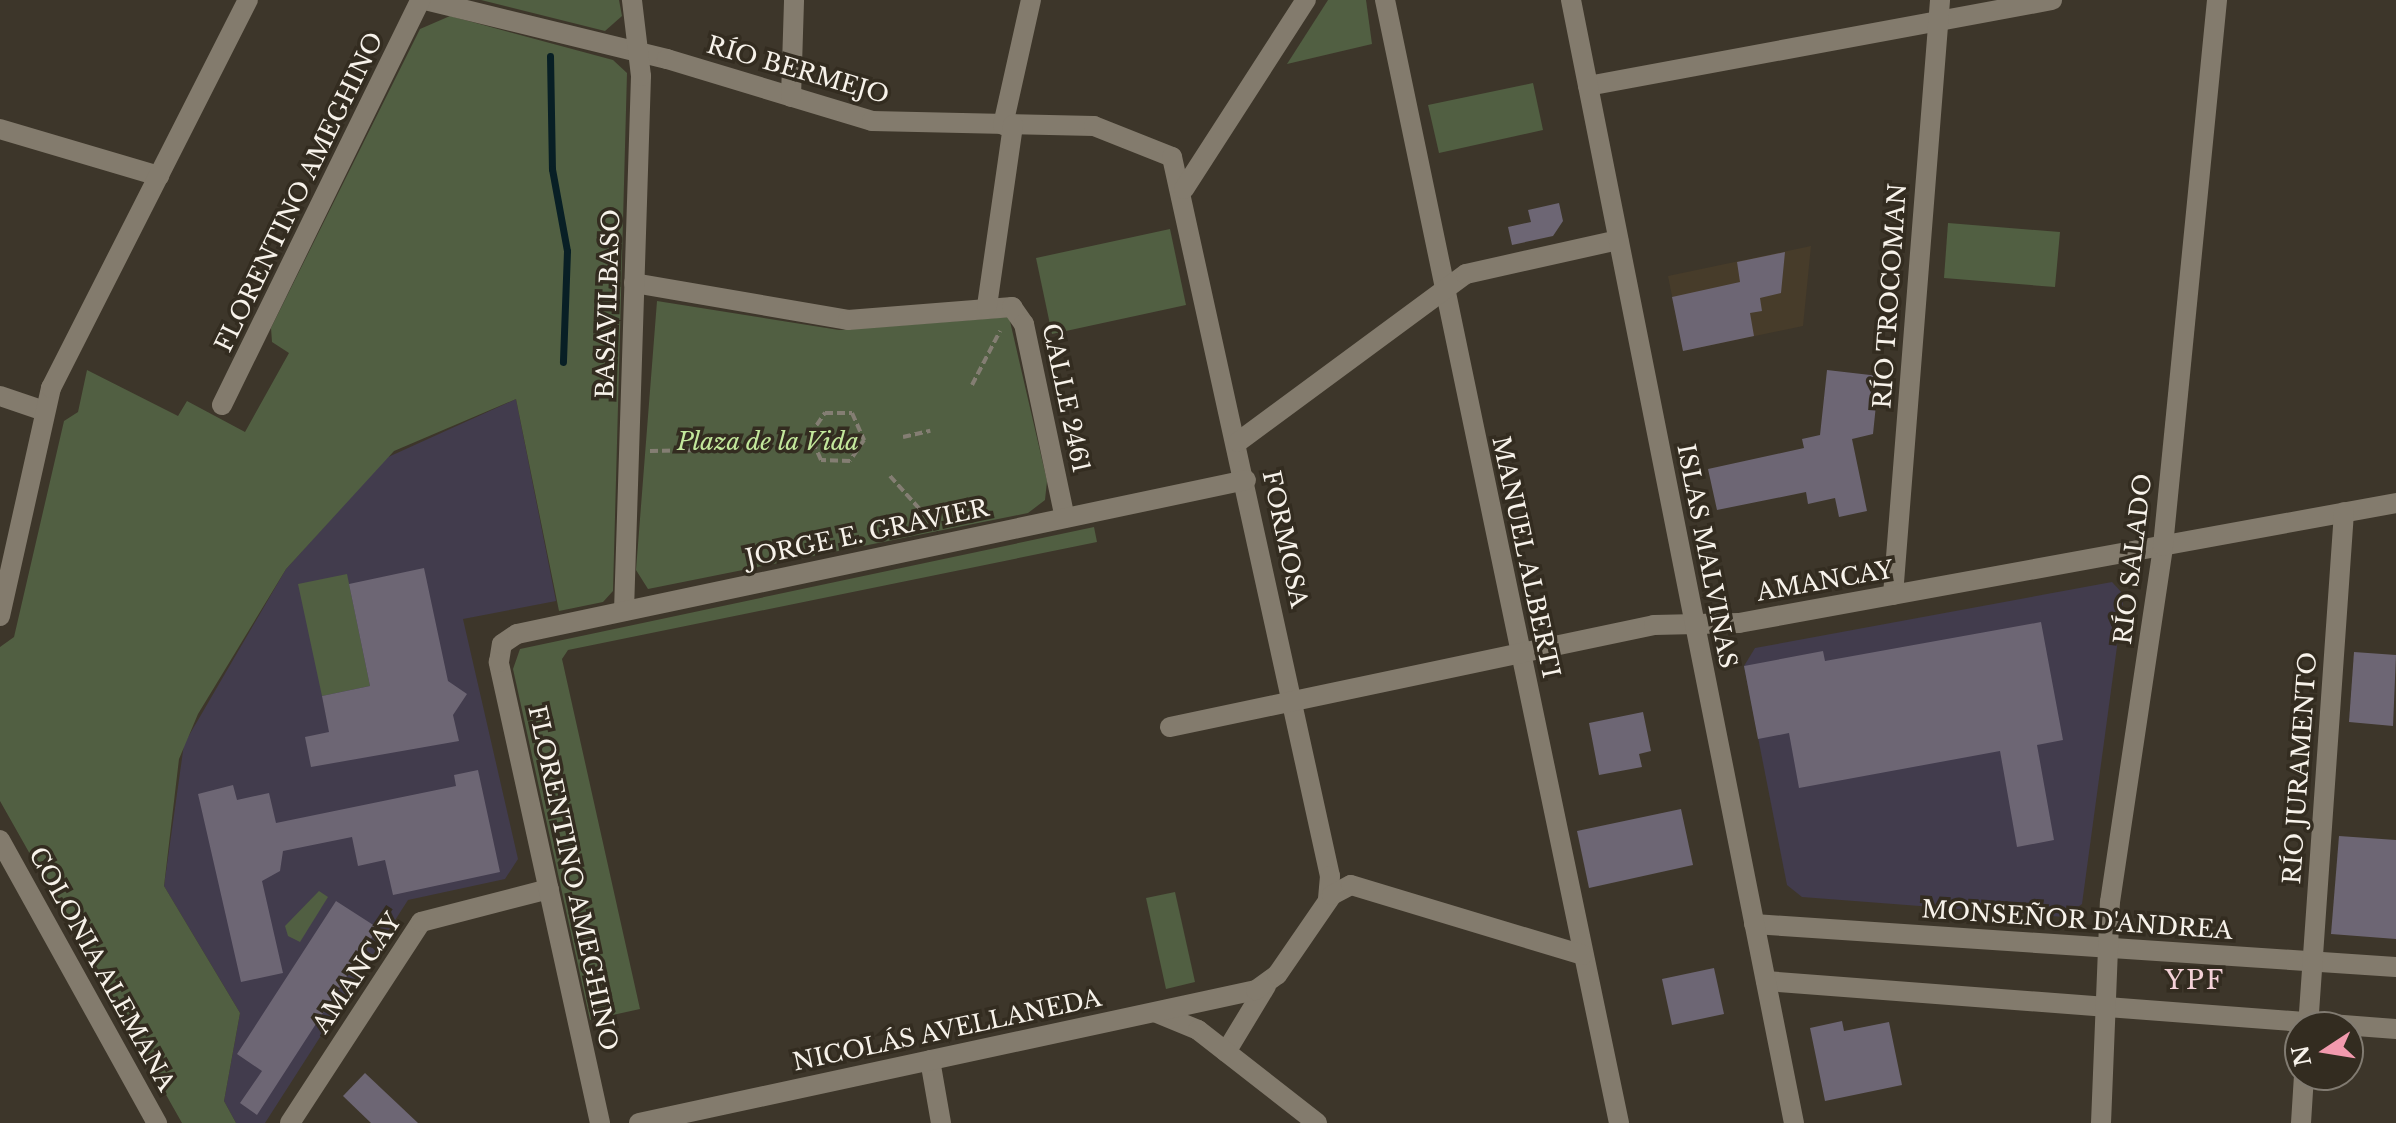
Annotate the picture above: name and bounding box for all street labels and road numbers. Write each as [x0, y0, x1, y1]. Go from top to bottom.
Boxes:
street label: FLORENTINO AMEGHINO [209, 27, 389, 357]
street label: RÍO BERMEJO [704, 30, 892, 110]
street label: RÍO TROCOMAN [1868, 182, 1912, 410]
street label: BASAVILBASO [590, 209, 626, 399]
street label: CALLE 2461 [1036, 321, 1096, 475]
street label: MANUEL ALBERTI [1486, 433, 1566, 681]
street label: ISLAS MALVINAS [1671, 441, 1743, 671]
street label: FORMOSA [1256, 468, 1314, 610]
street label: RÍO SALADO [2108, 472, 2158, 646]
street label: JORGE E. GRAVIER [743, 493, 991, 573]
street label: AMANCAY [1754, 555, 1896, 607]
street label: RÍO JURAMENTO [2278, 651, 2322, 885]
street label: FLORENTINO AMEGHINO [522, 702, 624, 1054]
street label: COLONIA ALEMANA [22, 841, 182, 1097]
street label: MONSEÑOR D'ANDREA [1920, 895, 2234, 945]
street label: AMANCAY [306, 908, 408, 1038]
street label: NICOLÁS AVELLANEDA [790, 983, 1104, 1077]

